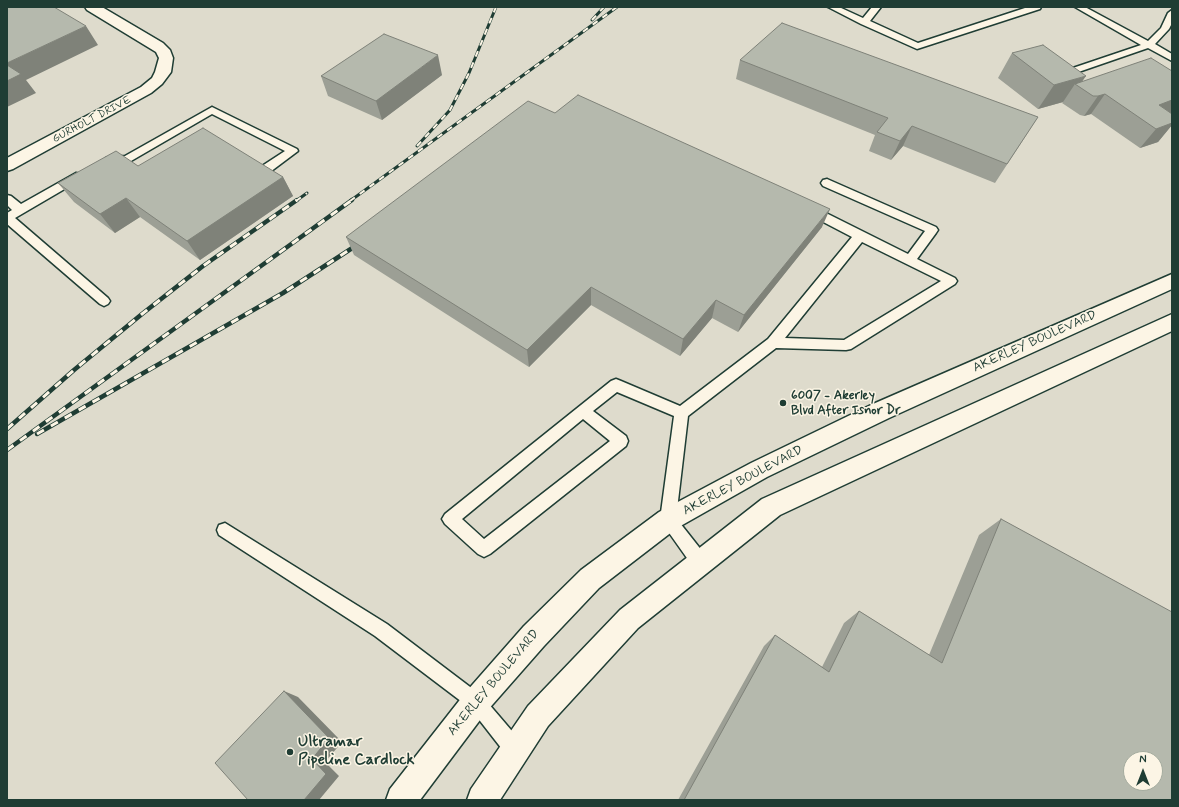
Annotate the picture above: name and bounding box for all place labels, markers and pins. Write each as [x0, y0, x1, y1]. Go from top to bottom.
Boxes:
place label: 6007 - Akerley Blvd After Isnor Dr [791, 388, 900, 419]
marker: 6007 - Akerley Blvd After Isnor Dr [778, 398, 788, 408]
place label: Ultramar Pipeline Cardlock [298, 733, 414, 771]
marker: Ultramar Pipeline Cardlock [285, 747, 295, 757]

